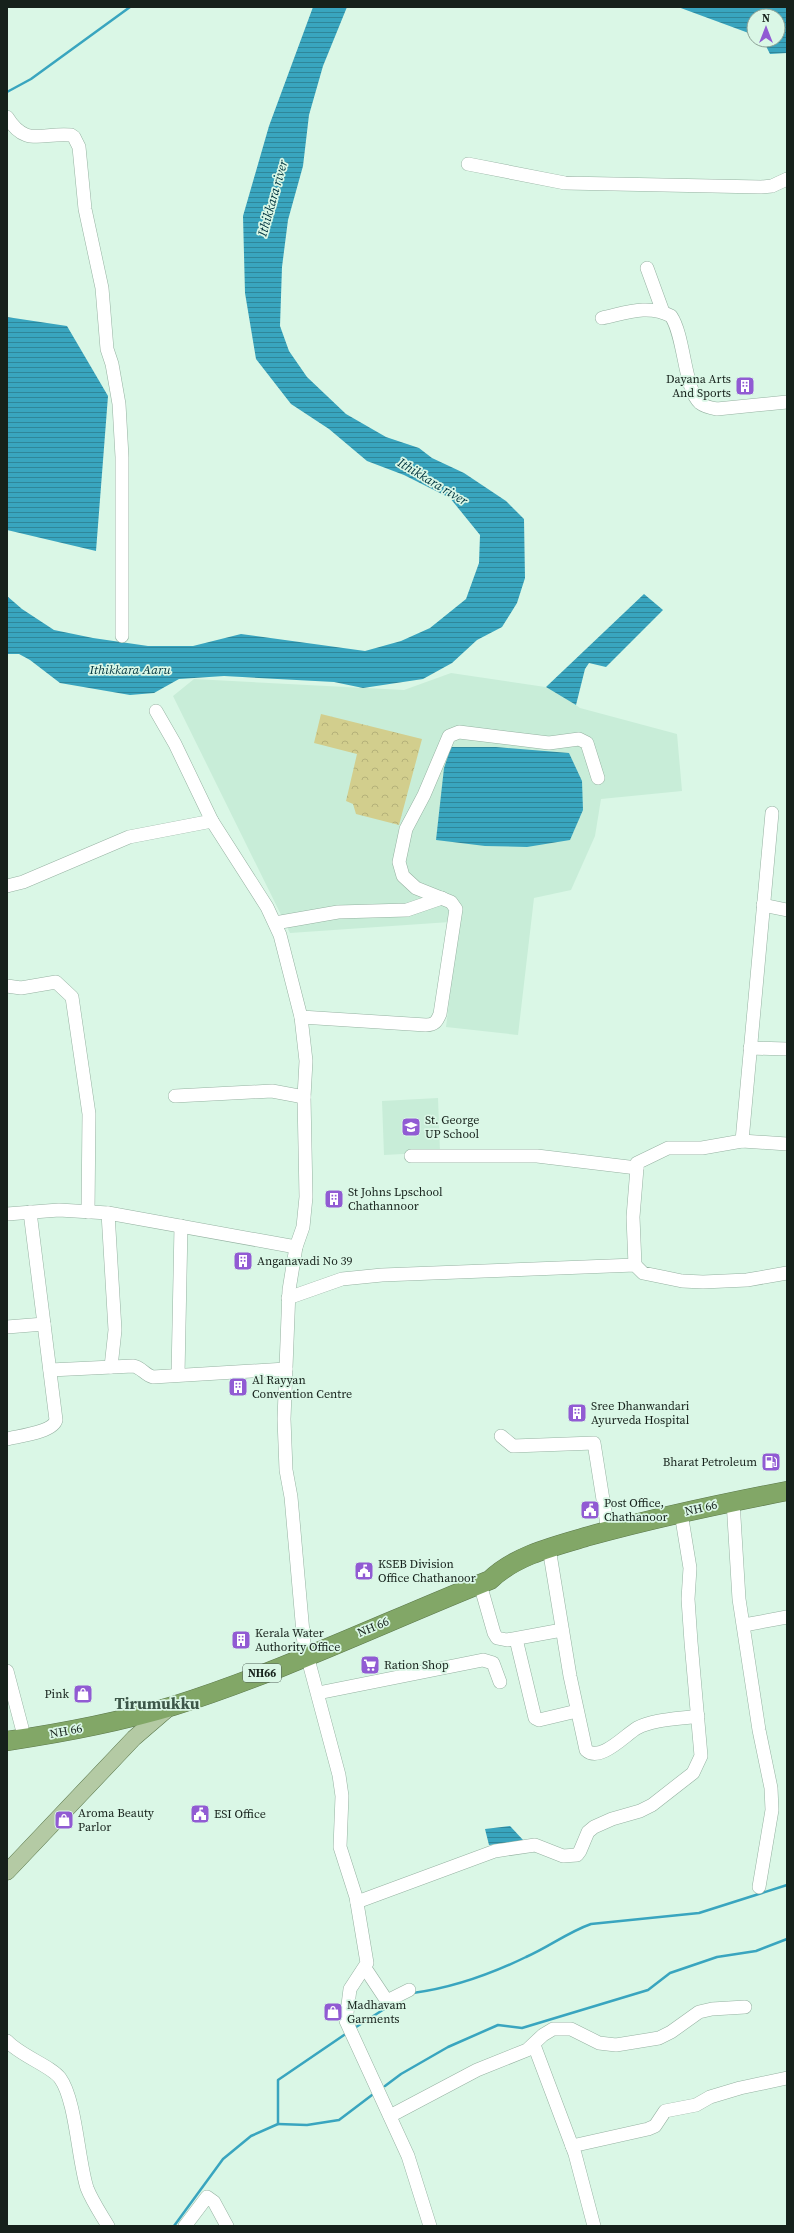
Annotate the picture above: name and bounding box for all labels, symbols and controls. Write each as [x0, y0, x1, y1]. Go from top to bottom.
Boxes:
north arrow [746, 8, 786, 48]
text: N [762, 11, 770, 26]
water label: Ithikkara river [253, 157, 292, 239]
place label: Dayana Arts And Sports [666, 371, 731, 401]
building icon: Dayana Arts And Sports [734, 375, 756, 397]
water label: Ithikkara river [394, 453, 472, 509]
water label: Ithikkara Aaru [88, 661, 171, 678]
place label: St. George UP School [425, 1112, 479, 1142]
school or university icon: St. George UP School [400, 1116, 422, 1138]
place label: St Johns Lpschool Chathannoor [348, 1184, 443, 1214]
building icon: St Johns Lpschool Chathannoor [323, 1188, 345, 1210]
building icon: Anganavadi No 39 [232, 1250, 254, 1272]
place label: Anganavadi No 39 [257, 1253, 353, 1269]
place label: Al Rayyan Convention Centre [252, 1372, 352, 1402]
building icon: Al Rayyan Convention Centre [227, 1376, 249, 1398]
place label: Sree Dhanwandari Ayurveda Hospital [591, 1398, 690, 1428]
building icon: Sree Dhanwandari Ayurveda Hospital [566, 1402, 588, 1424]
fuel station icon: Bharat Petroleum [760, 1451, 782, 1473]
place label: Bharat Petroleum [663, 1454, 757, 1470]
place label: Post Office, Chathanoor [604, 1495, 668, 1525]
street label: NH 66 [683, 1496, 719, 1520]
public building icon: Post Office, Chathanoor [579, 1499, 601, 1521]
place label: KSEB Division Office Chathanoor [378, 1556, 476, 1586]
public building icon: KSEB Division Office Chathanoor [353, 1560, 375, 1582]
street label: NH 66 [355, 1613, 391, 1641]
place label: Kerala Water Authority Office [255, 1625, 340, 1655]
building icon: Kerala Water Authority Office [230, 1629, 252, 1651]
supermarket icon: Ration Shop [359, 1654, 381, 1676]
place label: Ration Shop [384, 1657, 449, 1673]
road number: NH66 [243, 1664, 281, 1682]
shop icon: Pink [72, 1683, 94, 1705]
place label: Pink [44, 1686, 69, 1702]
district label: Tirumukku [115, 1692, 200, 1714]
street label: NH 66 [48, 1720, 84, 1742]
public building icon: ESI Office [189, 1803, 211, 1825]
place label: Aroma Beauty Parlor [78, 1805, 155, 1835]
place label: ESI Office [214, 1806, 266, 1822]
shop icon: Aroma Beauty Parlor [53, 1809, 75, 1831]
place label: Madhavam Garments [347, 1997, 406, 2027]
shop icon: Madhavam Garments [322, 2001, 344, 2023]

